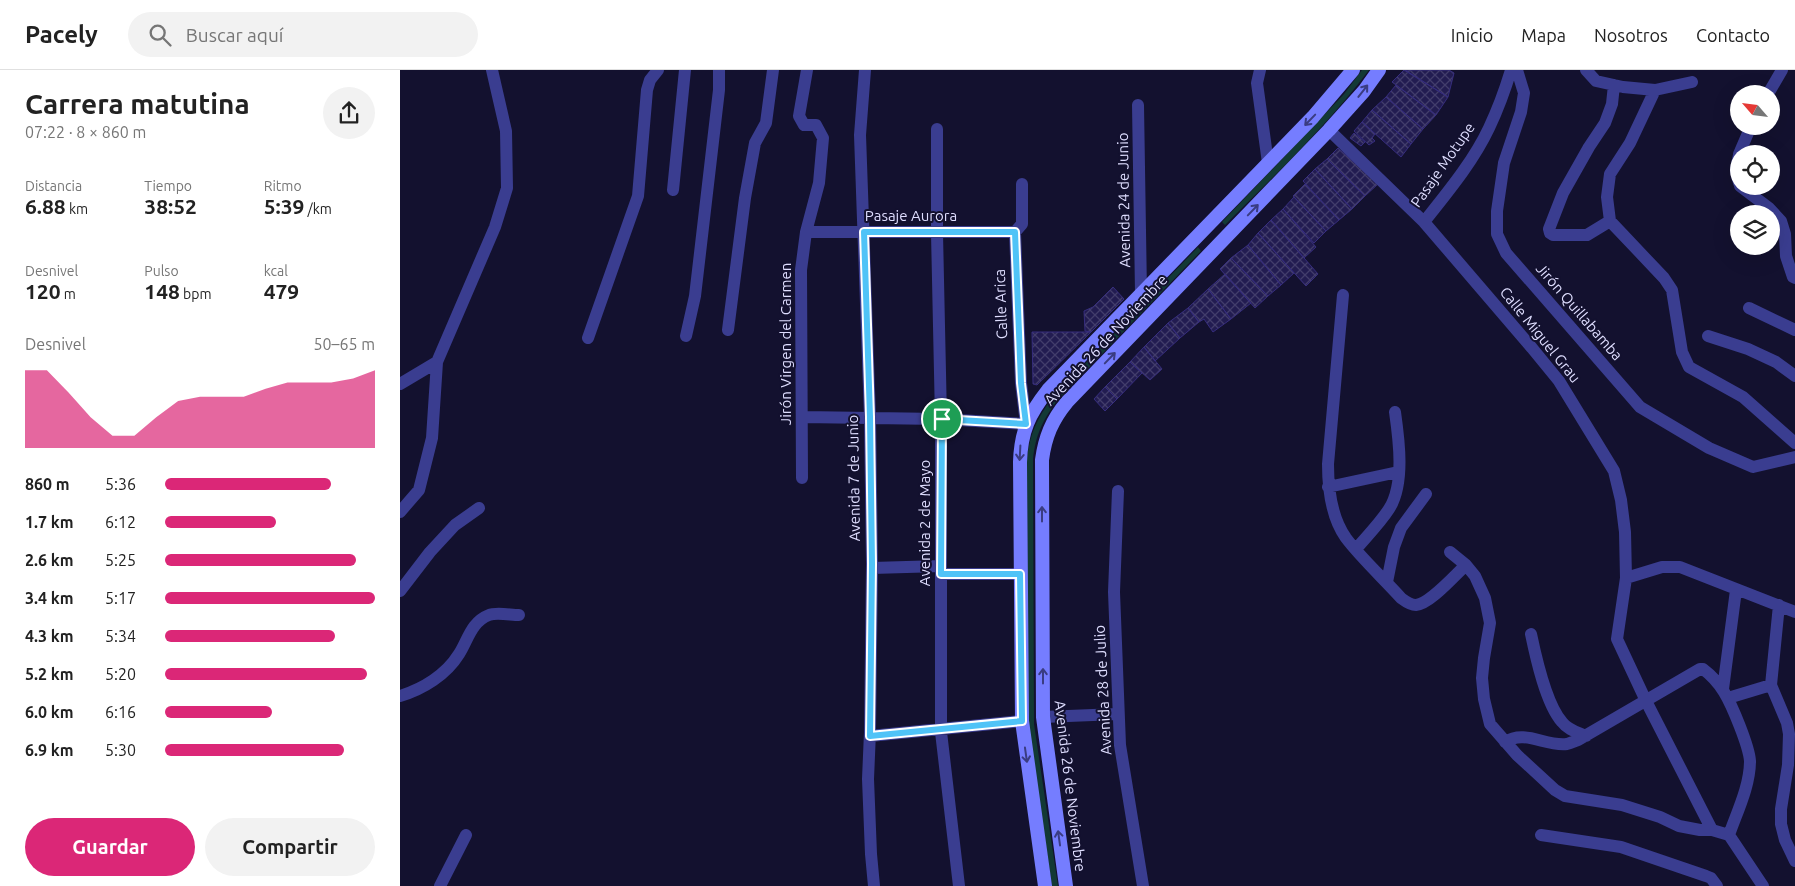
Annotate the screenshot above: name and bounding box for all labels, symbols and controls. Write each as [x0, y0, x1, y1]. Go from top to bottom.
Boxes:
search box [128, 12, 478, 57]
text: Pacely [25, 21, 98, 48]
icon: search [146, 21, 174, 49]
text: Buscar aquí [186, 24, 283, 46]
text: Inicio [1451, 25, 1493, 45]
text: Mapa [1521, 25, 1566, 45]
text: Nosotros [1594, 25, 1668, 45]
text: Contacto [1696, 25, 1770, 45]
one-way arrow [1358, 85, 1369, 98]
north arrow [1730, 85, 1780, 135]
map controls [1730, 85, 1780, 255]
button: share [323, 87, 375, 139]
text: Carrera matutina [25, 88, 250, 119]
one-way arrow [1304, 114, 1316, 126]
street label: Pasaje Motupe [1407, 119, 1478, 210]
text: 07:22 · 8 × 860 m [25, 123, 146, 141]
street label: Avenida 24 de Junio [1114, 132, 1133, 268]
button: locate [1730, 145, 1780, 195]
text: Distancia [25, 178, 82, 194]
text: Tiempo [144, 178, 192, 194]
text: Ritmo [264, 178, 302, 194]
text: 6.88 [25, 194, 66, 218]
text: 38:52 [144, 194, 197, 218]
text: 5:39 [264, 194, 304, 218]
text: km [66, 201, 88, 217]
text: /km [304, 201, 332, 217]
one-way arrow [1246, 204, 1258, 216]
button: layers [1730, 205, 1780, 255]
street label: Pasaje Aurora [865, 207, 957, 224]
street label: Jirón Quillabamba [1533, 260, 1626, 364]
text: Desnivel [25, 263, 78, 279]
text: Pulso [144, 263, 179, 279]
text: kcal [264, 263, 288, 279]
street label: Jirón Virgen del Carmen [777, 263, 794, 425]
street label: Calle Arica [991, 269, 1010, 339]
street label: Avenida 26 de Noviembre [1041, 271, 1171, 409]
text: 120 [25, 279, 61, 303]
text: 148 [144, 279, 180, 303]
text: 479 [264, 279, 299, 303]
street label: Calle Miguel Grau [1497, 284, 1584, 386]
text: m [61, 286, 76, 302]
text: bpm [180, 286, 212, 302]
text: Desnivel [25, 335, 86, 353]
text: 50–65 m [313, 335, 375, 353]
one-way arrow [1104, 351, 1116, 364]
pin [921, 398, 963, 440]
icon: arrive [928, 405, 956, 433]
street label: Avenida 7 de Junio [844, 415, 863, 541]
one-way arrow [1016, 444, 1025, 460]
street label: Avenida 2 de Mayo [916, 460, 933, 586]
text: 860 m [25, 475, 70, 493]
text: 5:36 [105, 475, 136, 493]
one-way arrow [1037, 506, 1047, 522]
text: 1.7 km [25, 513, 74, 531]
text: 6:12 [105, 513, 136, 531]
text: 2.6 km [25, 551, 74, 569]
text: 5:25 [105, 551, 136, 569]
text: 3.4 km [25, 589, 74, 607]
text: 5:17 [105, 589, 136, 607]
street label: Avenida 28 de Julio [1091, 624, 1114, 756]
text: 4.3 km [25, 627, 74, 645]
text: 5:34 [105, 627, 136, 645]
text: 5.2 km [25, 665, 74, 683]
text: 5:20 [105, 665, 136, 683]
one-way arrow [1038, 669, 1048, 685]
street label: Avenida 26 de Noviembre [1052, 699, 1089, 873]
text: 6.0 km [25, 703, 74, 721]
text: 6:16 [105, 703, 136, 721]
text: 6.9 km [25, 741, 74, 759]
text: 5:30 [105, 741, 136, 759]
one-way arrow [1021, 746, 1031, 762]
button: Guardar [25, 818, 195, 876]
button: Compartir [205, 818, 375, 876]
one-way arrow [1054, 830, 1064, 846]

